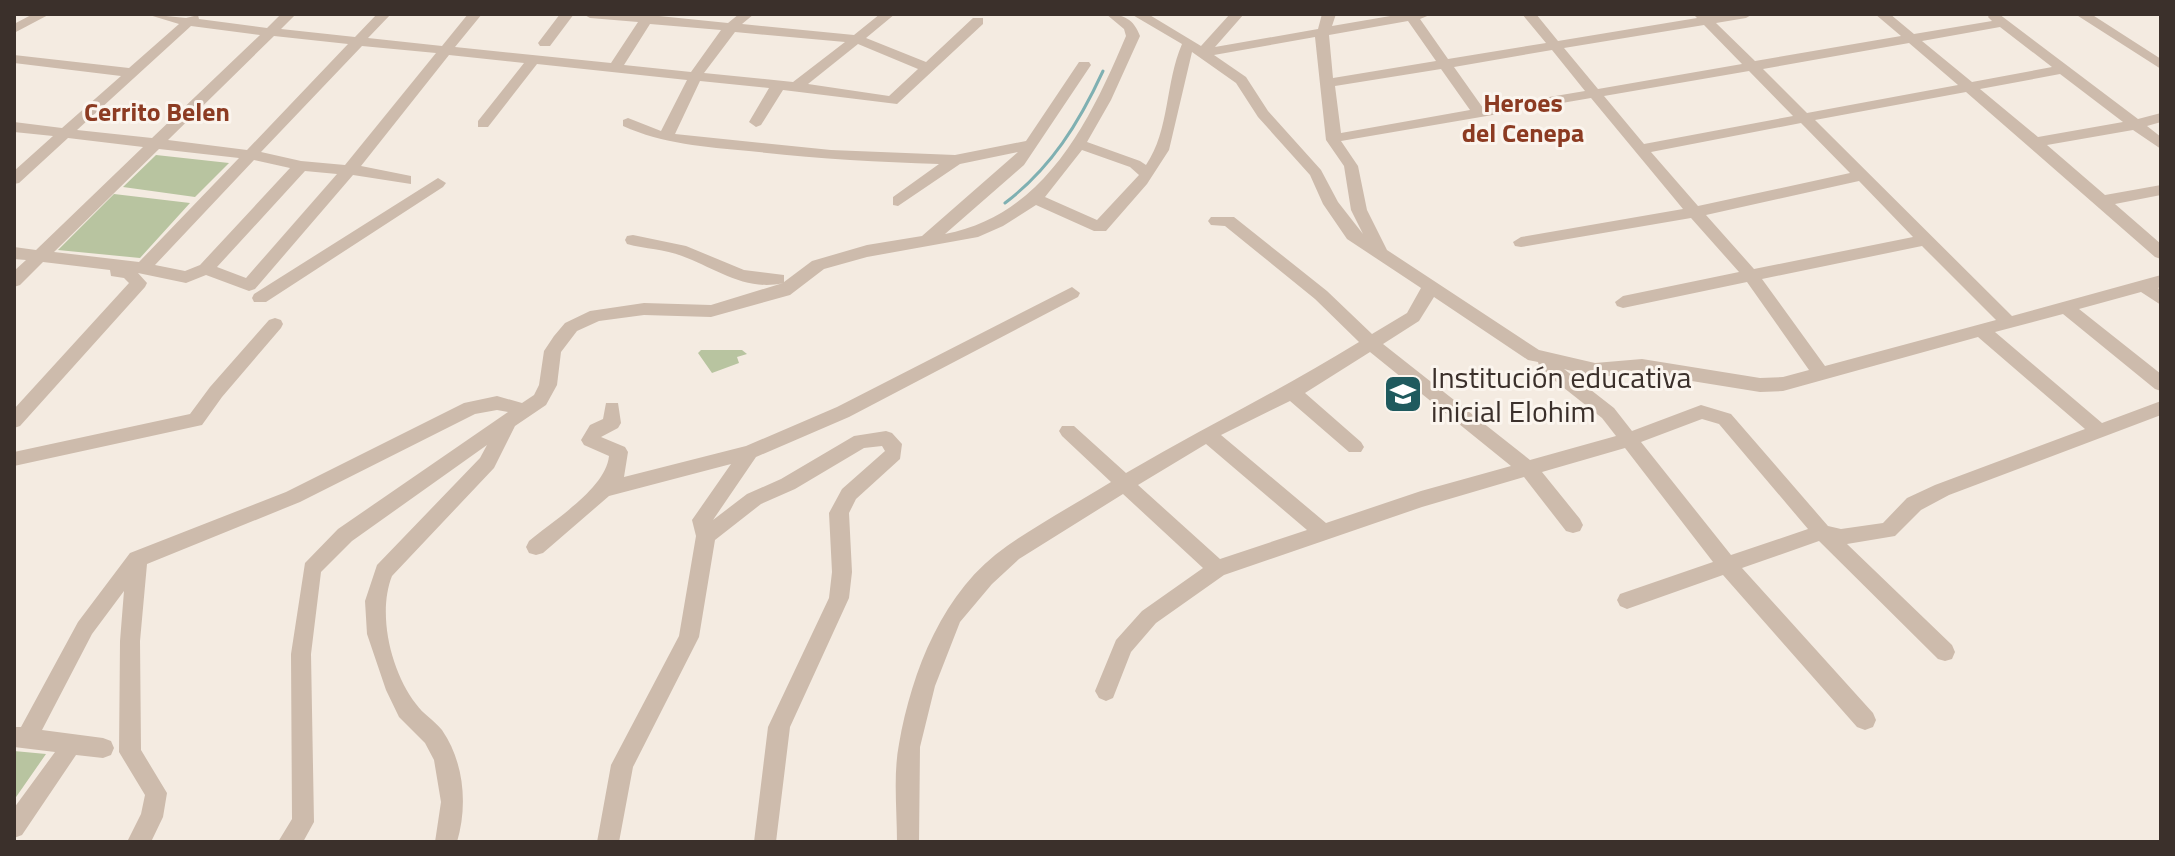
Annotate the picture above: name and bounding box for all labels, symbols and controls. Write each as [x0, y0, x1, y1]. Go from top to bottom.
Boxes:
district label: Heroes del Cenepa [1462, 83, 1584, 152]
district label: Cerrito Belen [84, 92, 230, 131]
place label: Institución educativa inicial Elohim [1431, 354, 1692, 434]
school or university icon: Institución educativa inicial Elohim [1382, 373, 1424, 415]

